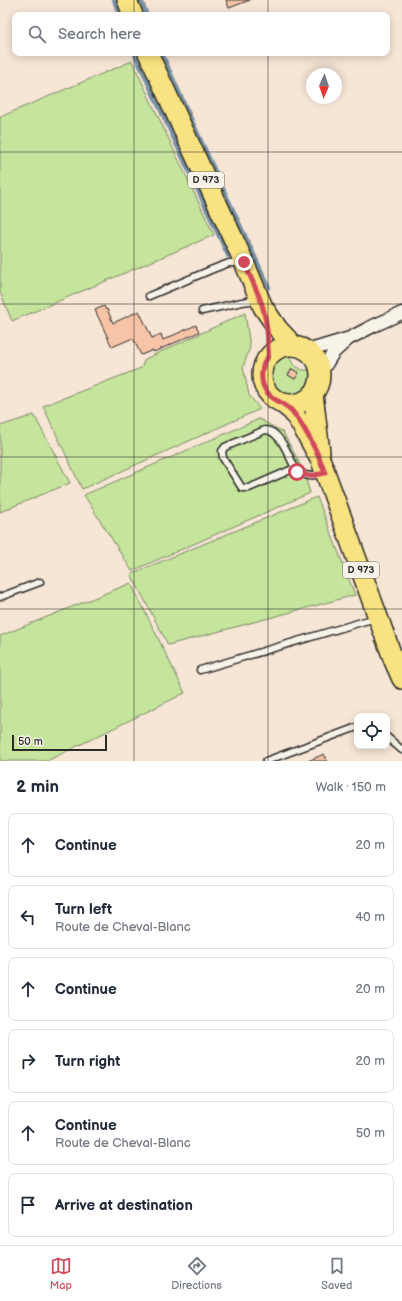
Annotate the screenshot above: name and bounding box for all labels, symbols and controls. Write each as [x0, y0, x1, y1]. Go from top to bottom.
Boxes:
search box [12, 12, 390, 56]
icon: search [26, 23, 48, 45]
text: Search here [58, 25, 141, 44]
north arrow [306, 68, 342, 104]
road number: D 973 [188, 172, 224, 188]
route end [235, 253, 253, 271]
route start [288, 463, 306, 481]
road number: D 973 [343, 562, 379, 578]
map controls [354, 713, 390, 749]
button: locate [354, 713, 390, 749]
scale bar [12, 733, 107, 752]
text: 50 m [18, 735, 43, 748]
text: 2 min [16, 777, 59, 797]
text: Walk · 150 m [315, 779, 386, 795]
icon: ahead [17, 834, 39, 856]
text: Continue [55, 836, 117, 855]
text: 20 m [355, 837, 385, 853]
text: Turn left [55, 900, 112, 919]
icon: left [17, 906, 39, 928]
text: 40 m [355, 909, 385, 925]
text: Route de Cheval-Blanc [55, 919, 191, 935]
icon: ahead [17, 978, 39, 1000]
text: Continue [55, 980, 117, 999]
text: 20 m [355, 981, 385, 997]
icon: right [17, 1050, 39, 1072]
text: Turn right [55, 1052, 120, 1071]
text: 20 m [355, 1053, 385, 1069]
text: Continue [55, 1116, 117, 1135]
icon: ahead [17, 1122, 39, 1144]
text: 50 m [356, 1125, 385, 1141]
text: Route de Cheval-Blanc [55, 1135, 191, 1151]
icon: arrive [17, 1194, 39, 1216]
text: Arrive at destination [55, 1196, 193, 1215]
tab: Map [50, 1255, 72, 1292]
tab: Directions [171, 1255, 222, 1292]
tab: Saved [321, 1255, 352, 1292]

